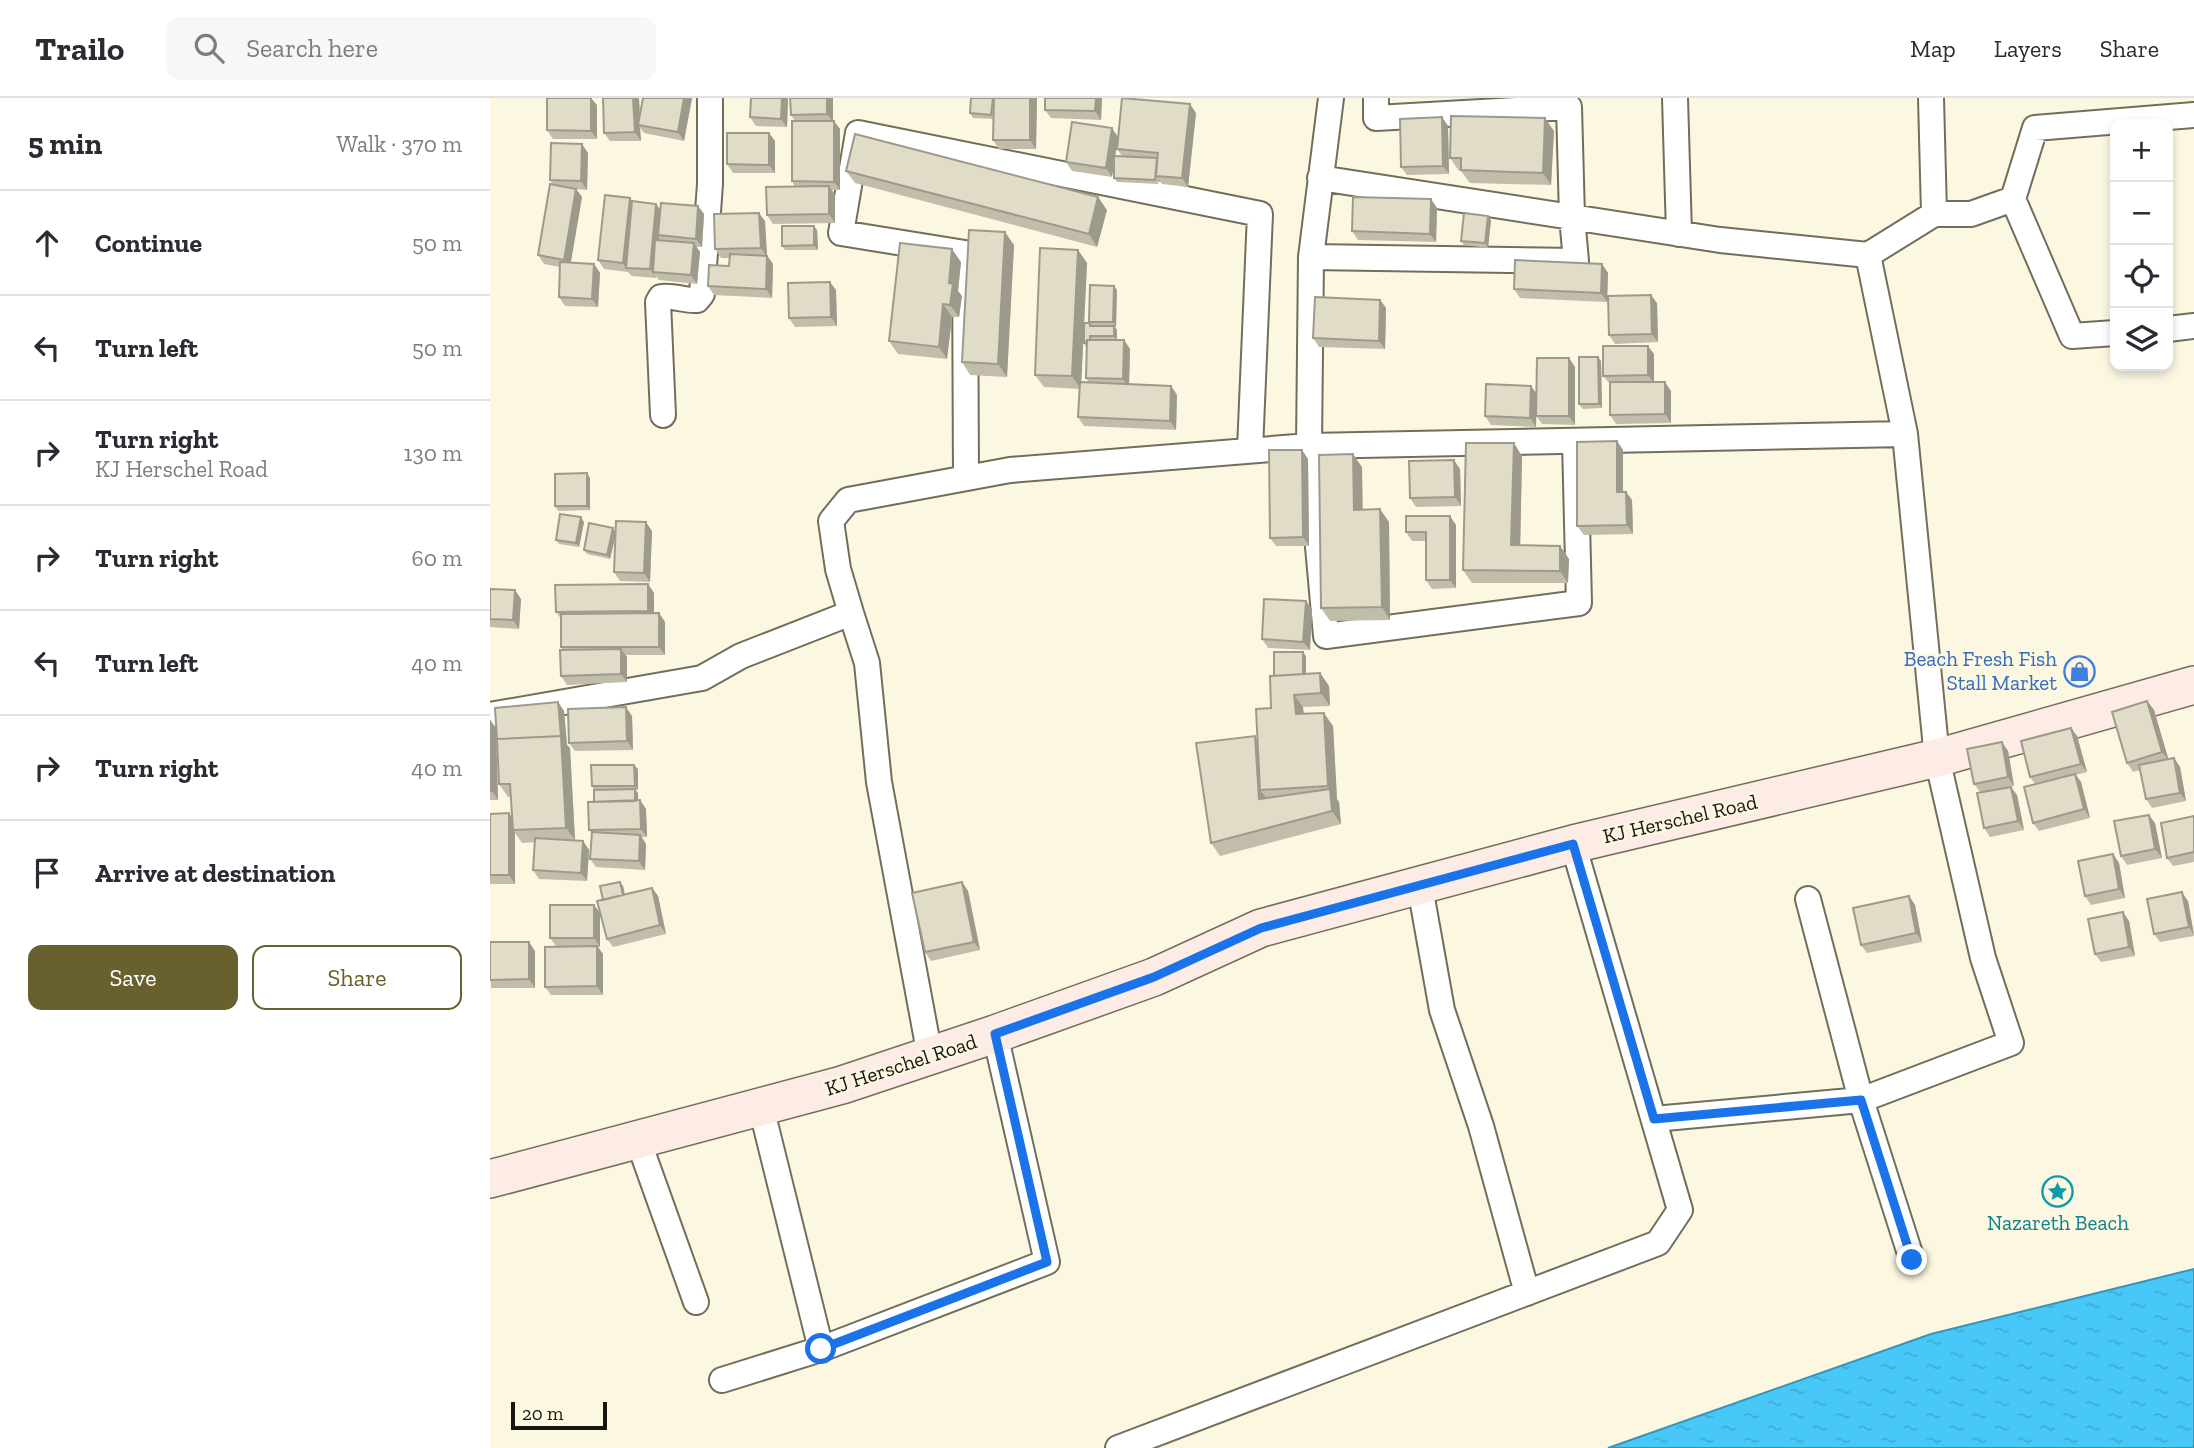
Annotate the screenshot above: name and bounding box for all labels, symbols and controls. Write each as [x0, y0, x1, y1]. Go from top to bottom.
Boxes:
search box [166, 17, 656, 80]
text: Trailo [35, 29, 124, 68]
icon: search [190, 29, 228, 67]
text: Search here [246, 32, 378, 64]
text: Map [1910, 34, 1956, 63]
text: Layers [1994, 34, 2062, 63]
text: Share [2100, 34, 2159, 63]
map controls [2110, 119, 2173, 371]
button: + [2110, 119, 2173, 182]
text: 5 min [28, 126, 102, 162]
text: Walk · 370 m [336, 130, 462, 158]
button: − [2110, 182, 2173, 245]
icon: ahead [28, 224, 66, 262]
text: Continue [95, 227, 202, 259]
text: 50 m [412, 229, 462, 257]
button: locate [2110, 245, 2173, 308]
button: layers [2110, 308, 2173, 371]
icon: left [28, 329, 66, 367]
text: Turn left [95, 332, 198, 364]
text: 50 m [412, 334, 462, 362]
text: Turn right [95, 423, 218, 455]
icon: right [28, 434, 66, 472]
text: 130 m [404, 439, 462, 467]
text: KJ Herschel Road [95, 455, 268, 483]
icon: right [28, 539, 66, 577]
text: Turn right [95, 542, 218, 574]
text: 60 m [411, 544, 462, 572]
icon: left [28, 644, 66, 682]
place label: Beach Fresh Fish Stall Market [1904, 646, 2057, 695]
text: Turn left [95, 647, 198, 679]
text: 40 m [411, 649, 462, 677]
shop icon: Beach Fresh Fish Stall Market [2063, 654, 2097, 688]
icon: right [28, 749, 66, 787]
text: Turn right [95, 752, 218, 784]
text: 40 m [411, 754, 462, 782]
street label: KJ Herschel Road [1600, 788, 1760, 848]
icon: arrive [28, 854, 66, 892]
text: Arrive at destination [95, 857, 335, 889]
button: Save [28, 945, 238, 1010]
button: Share [252, 945, 462, 1010]
street label: KJ Herschel Road [822, 1028, 980, 1101]
place icon: Nazareth Beach [2041, 1174, 2075, 1208]
place label: Nazareth Beach [1987, 1210, 2129, 1235]
route end [1896, 1244, 1927, 1275]
route start [805, 1333, 836, 1364]
scale bar [511, 1399, 607, 1431]
text: 20 m [522, 1402, 563, 1425]

